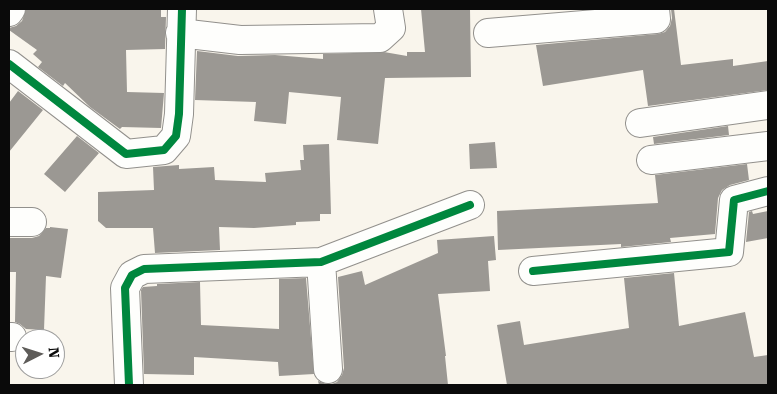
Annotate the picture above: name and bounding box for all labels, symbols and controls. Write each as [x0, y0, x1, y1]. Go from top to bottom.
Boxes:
north arrow [15, 329, 65, 379]
text: N [46, 347, 62, 359]

